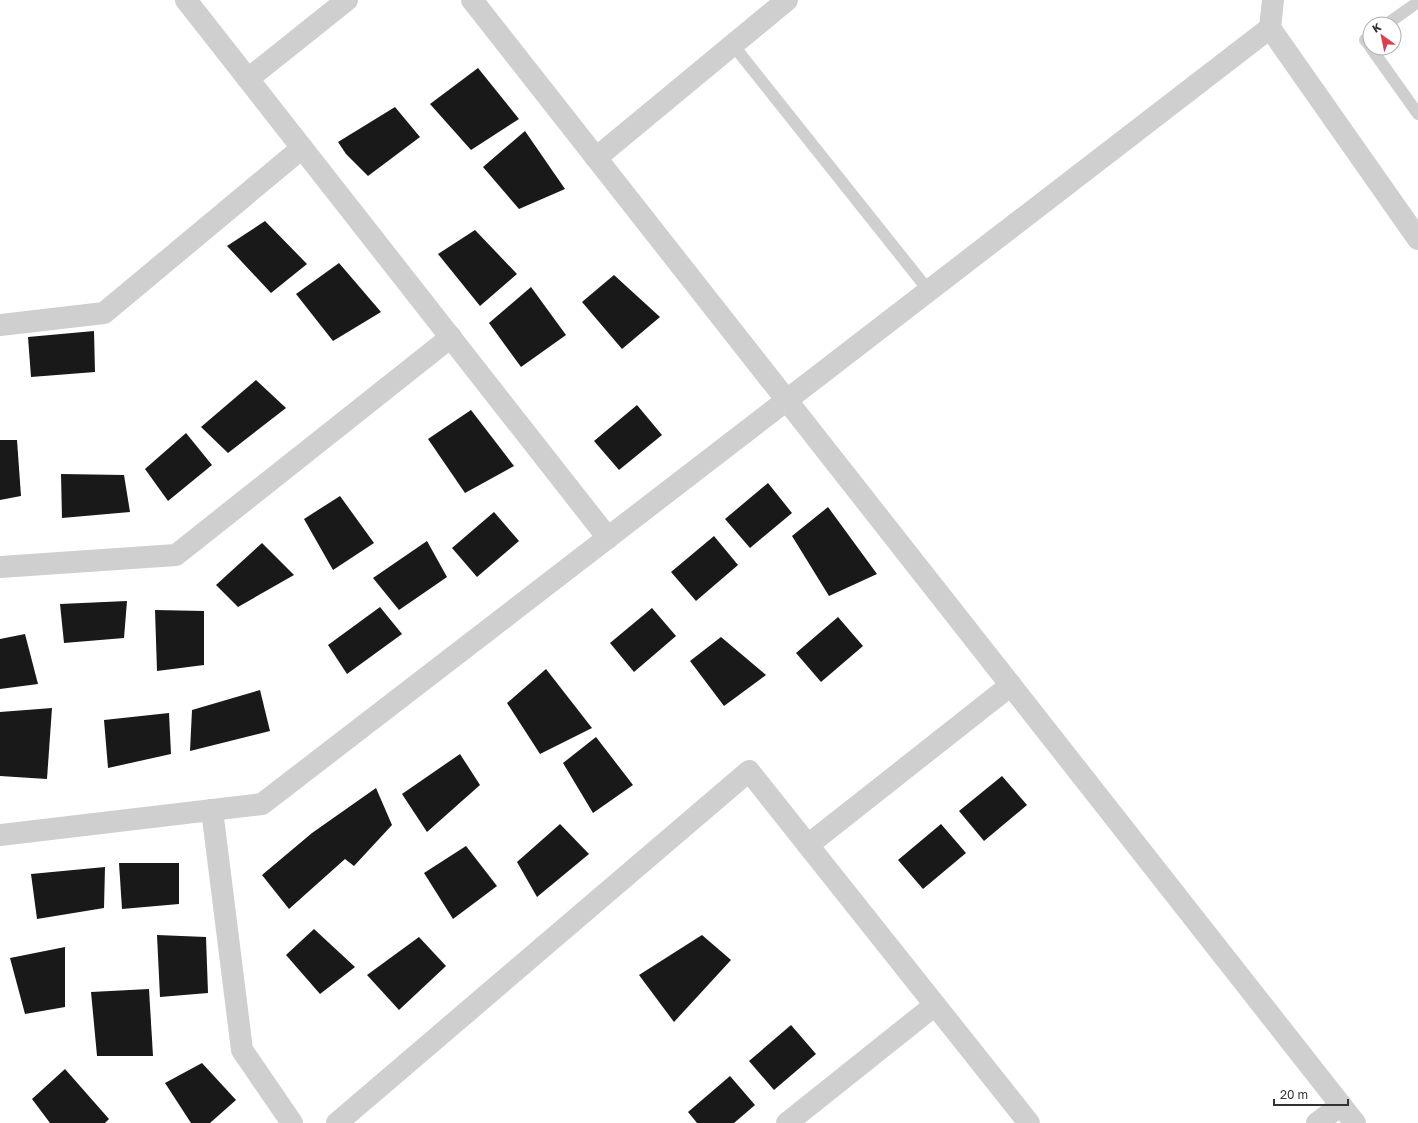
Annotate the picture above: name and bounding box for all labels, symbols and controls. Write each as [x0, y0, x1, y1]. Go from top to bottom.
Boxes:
north arrow [1362, 16, 1402, 56]
text: K [1369, 20, 1383, 35]
scale bar [1274, 1081, 1348, 1107]
text: 20 m [1280, 1087, 1308, 1102]

